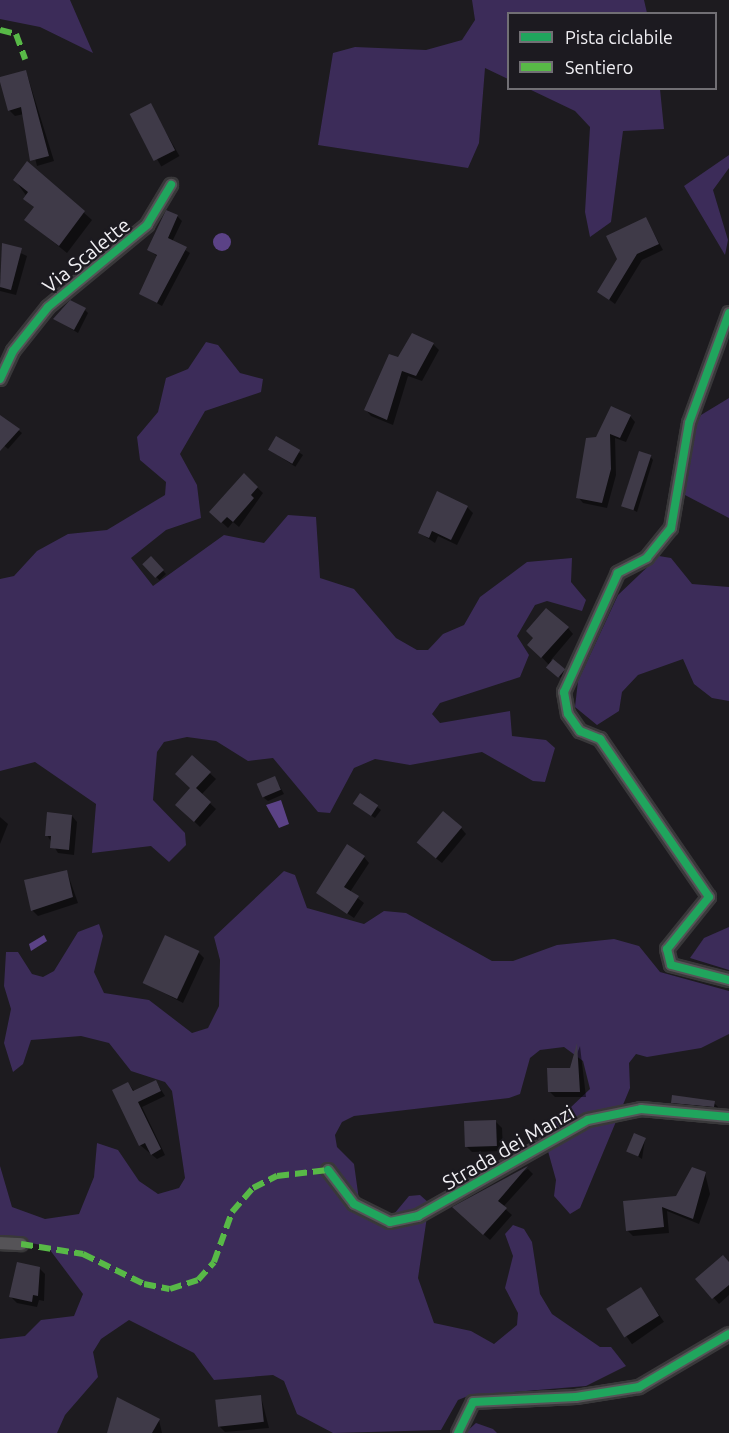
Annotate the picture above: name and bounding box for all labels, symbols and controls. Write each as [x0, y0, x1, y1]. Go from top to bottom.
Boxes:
legend [507, 12, 717, 90]
text: Pista ciclabile [565, 27, 673, 47]
text: Sentiero [565, 57, 633, 77]
street label: Via Scalette [37, 212, 135, 298]
street label: Strada dei Manzi [438, 1100, 578, 1194]

